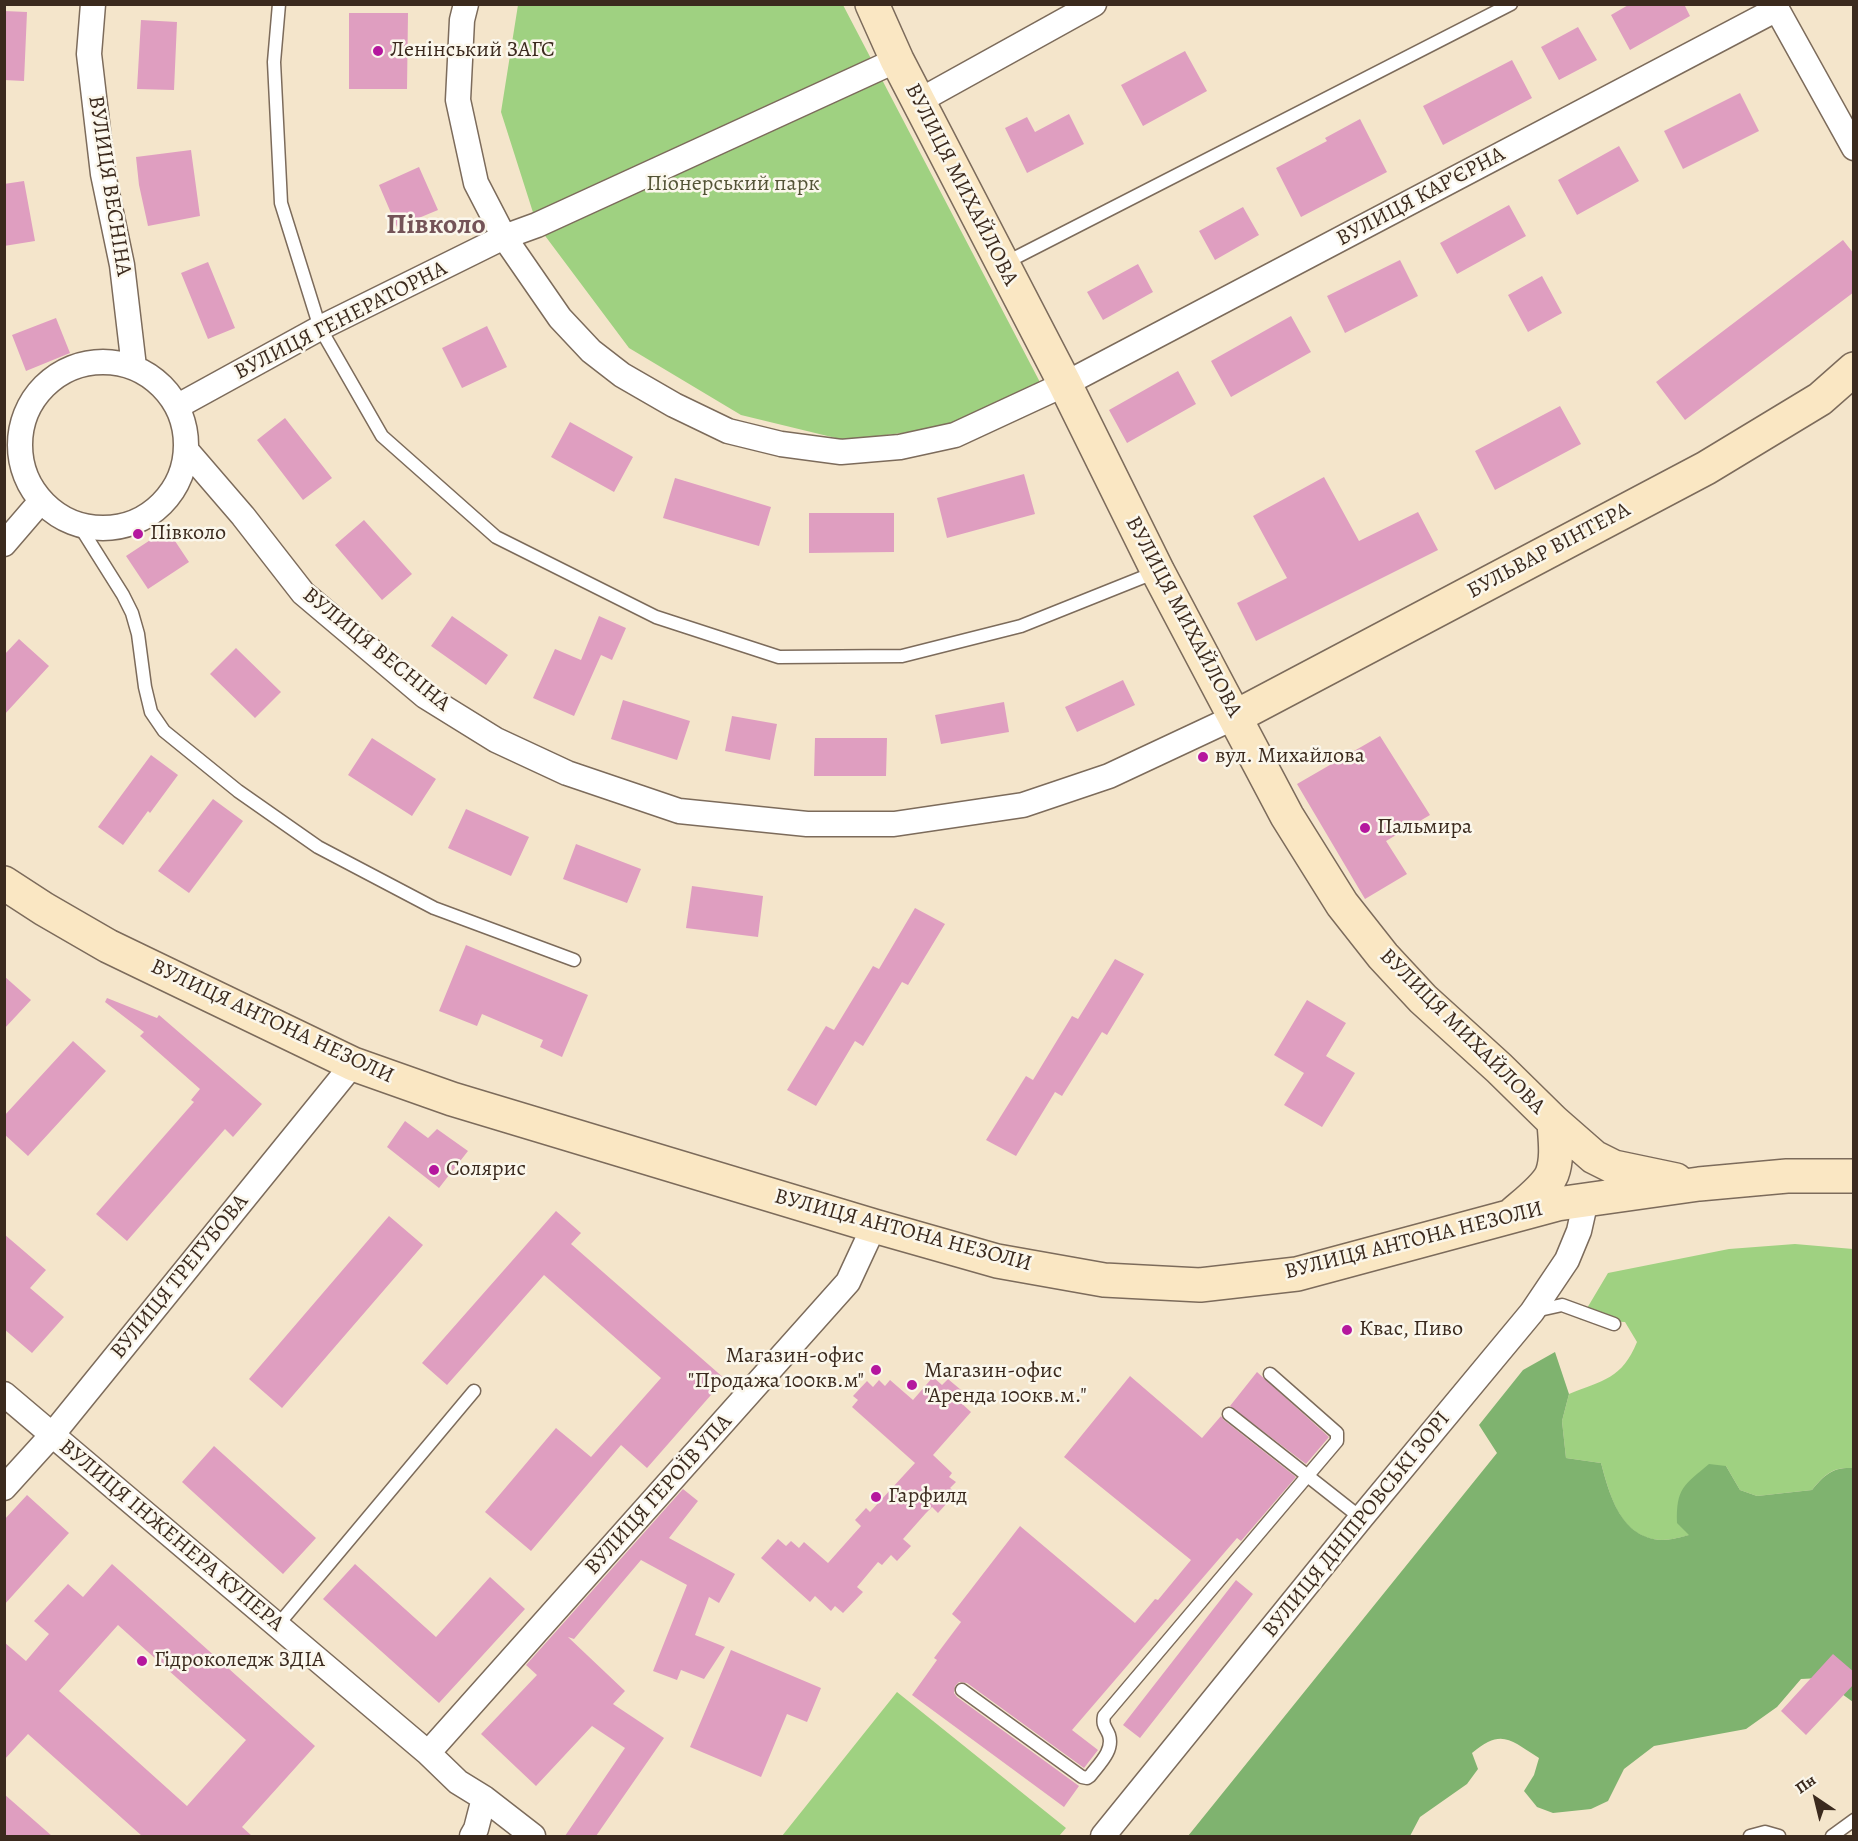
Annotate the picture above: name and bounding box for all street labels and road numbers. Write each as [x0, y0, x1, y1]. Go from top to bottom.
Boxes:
street label: ВУЛИЦЯ МИХАЙЛОВА [898, 79, 1024, 291]
street label: ВУЛИЦЯ ВЕСНІНА [82, 94, 136, 278]
street label: ВУЛИЦЯ КАР’ЄРНА [1332, 142, 1510, 252]
street label: ВУЛИЦЯ ГЕНЕРАТОРНА [230, 256, 452, 386]
street label: БУЛЬВАР ВІНТЕРА [1463, 497, 1635, 605]
street label: ВУЛИЦЯ МИХАЙЛОВА [1119, 512, 1247, 722]
street label: ВУЛИЦЯ ВЕСНІНА [297, 582, 455, 718]
street label: ВУЛИЦЯ МИХАЙЛОВА [1374, 944, 1550, 1120]
street label: ВУЛИЦЯ АНТОНА НЕЗОЛИ [146, 954, 398, 1090]
street label: ВУЛИЦЯ АНТОНА НЕЗОЛИ [771, 1184, 1035, 1278]
street label: ВУЛИЦЯ ТРЕГУБОВА [105, 1189, 255, 1365]
street label: ВУЛИЦЯ АНТОНА НЕЗОЛИ [1282, 1196, 1546, 1286]
street label: ВУЛИЦЯ ДНІПРОВСЬКІ ЗОРІ [1258, 1407, 1456, 1643]
street label: ВУЛИЦЯ ГЕРОЇВ УПА [580, 1409, 738, 1581]
street label: ВУЛИЦЯ ІНЖЕНЕРА КУПЕРА [53, 1434, 289, 1638]

